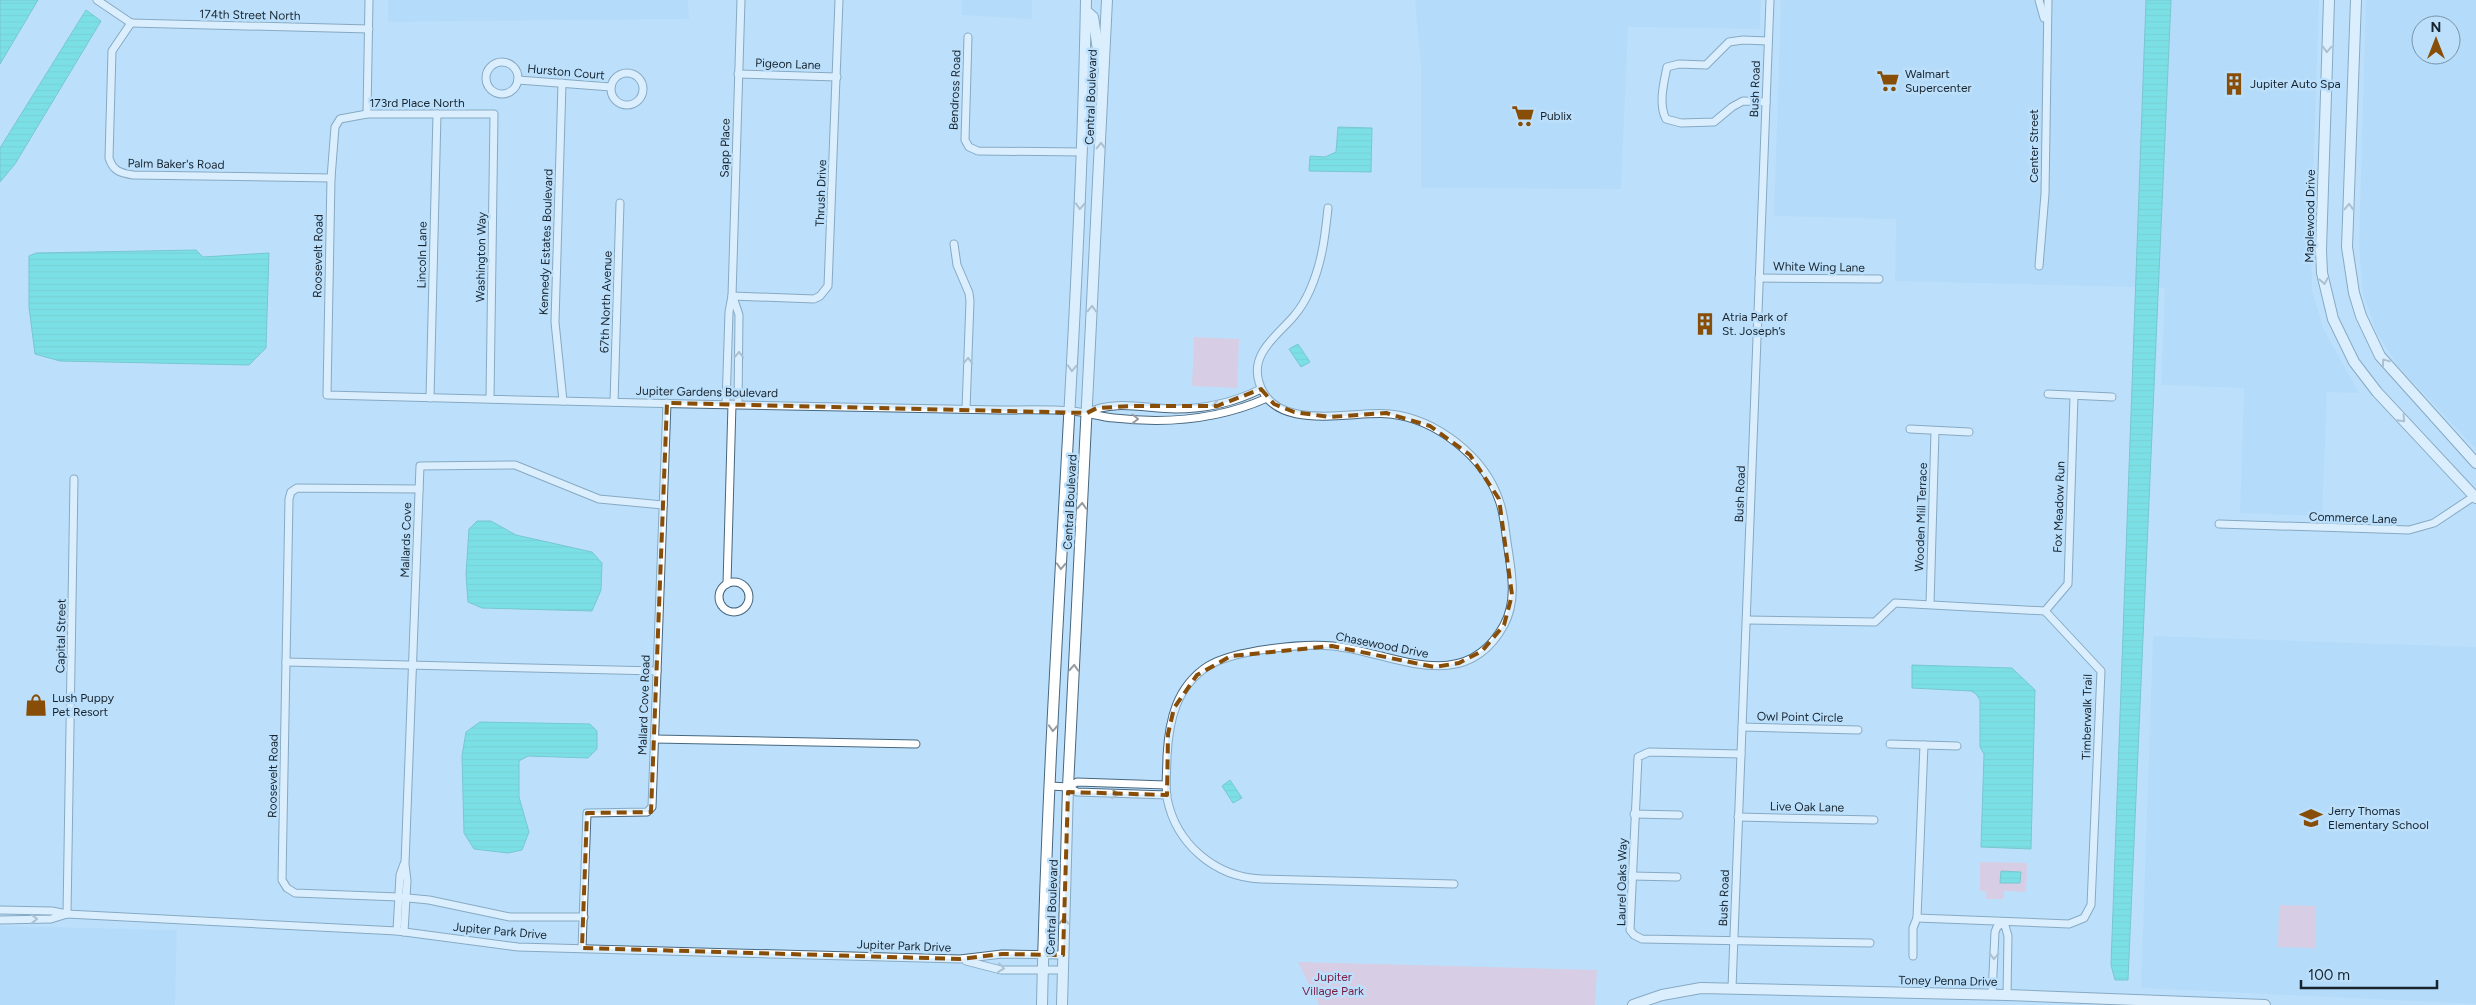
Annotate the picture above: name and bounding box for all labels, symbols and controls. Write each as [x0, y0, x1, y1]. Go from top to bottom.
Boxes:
street label: 174th Street North [199, 7, 301, 23]
north arrow [2411, 15, 2461, 65]
text: N [2431, 19, 2441, 36]
one-way arrow [2322, 45, 2332, 53]
street label: Central Boulevard [1082, 49, 1100, 145]
street label: Bendross Road [947, 50, 963, 130]
street label: Pigeon Lane [755, 56, 821, 72]
street label: Bush Road [1747, 60, 1763, 118]
street label: Hurston Court [527, 62, 606, 82]
place label: Walmart Supercenter [1905, 67, 1972, 95]
supermarket icon: Walmart Supercenter [1875, 68, 1901, 94]
building icon: Jupiter Auto Spa [2221, 71, 2247, 97]
place label: Jupiter Auto Spa [2250, 77, 2341, 91]
street label: 173rd Place North [369, 96, 465, 110]
supermarket icon: Publix [1510, 103, 1536, 129]
place label: Publix [1540, 109, 1572, 123]
street label: Center Street [2027, 109, 2041, 183]
street label: Sapp Place [717, 118, 733, 178]
one-way arrow [1096, 142, 1107, 150]
street label: Palm Baker's Road [127, 156, 225, 172]
street label: Thrush Drive [813, 159, 829, 227]
street label: Kennedy Estates Boulevard [536, 169, 556, 315]
street label: Maplewood Drive [2302, 169, 2318, 263]
one-way arrow [1074, 202, 1085, 210]
one-way arrow [2344, 203, 2354, 210]
street label: Washington Way [473, 211, 489, 302]
street label: Roosevelt Road [310, 214, 326, 298]
street label: Lincoln Lane [414, 221, 430, 289]
street label: 67th North Avenue [597, 250, 615, 353]
street label: White Wing Lane [1773, 259, 1865, 275]
one-way arrow [2318, 277, 2328, 285]
one-way arrow [1086, 304, 1097, 312]
place label: Atria Park of St. Joseph’s [1722, 310, 1788, 338]
building icon: Atria Park of St. Joseph’s [1692, 311, 1718, 337]
one-way arrow [734, 351, 744, 358]
one-way arrow [963, 356, 974, 364]
one-way arrow [2382, 358, 2391, 368]
one-way arrow [1066, 365, 1077, 373]
street label: Jupiter Gardens Boulevard [636, 384, 778, 400]
one-way arrow [1211, 400, 1220, 410]
one-way arrow [1131, 413, 1139, 424]
one-way arrow [2397, 414, 2406, 423]
street label: Central Boulevard [1061, 454, 1079, 550]
street label: Fox Meadow Run [2050, 461, 2068, 553]
street label: Wooden Mill Terrace [1912, 462, 1930, 572]
street label: Bush Road [1732, 465, 1748, 523]
street label: Mallards Cove [398, 502, 414, 578]
one-way arrow [1077, 502, 1088, 510]
street label: Commerce Lane [2309, 509, 2398, 527]
one-way arrow [1055, 562, 1066, 570]
street label: Capital Street [53, 598, 69, 673]
street label: Chasewood Drive [1334, 629, 1430, 661]
street label: Mallard Cove Road [635, 655, 653, 755]
one-way arrow [1069, 664, 1079, 672]
street label: Timberwalk Trail [2079, 674, 2095, 760]
place label: Lush Puppy Pet Resort [52, 691, 115, 719]
shop icon: Lush Puppy Pet Resort [23, 692, 49, 718]
street label: Owl Point Circle [1757, 709, 1844, 725]
one-way arrow [1047, 724, 1058, 732]
street label: Roosevelt Road [265, 734, 281, 818]
one-way arrow [1111, 788, 1119, 799]
street label: Live Oak Lane [1770, 799, 1845, 815]
place label: Jerry Thomas Elementary School [2328, 804, 2429, 832]
school or university icon: Jerry Thomas Elementary School [2298, 805, 2324, 831]
street label: Laurel Oaks Way [1614, 837, 1630, 926]
street label: Central Boulevard [1043, 859, 1061, 955]
street label: Bush Road [1716, 869, 1732, 927]
one-way arrow [30, 914, 38, 924]
one-way arrow [1059, 917, 1069, 925]
street label: Jupiter Park Drive [452, 920, 548, 942]
street label: Jupiter Park Drive [857, 937, 952, 955]
one-way arrow [1988, 952, 1999, 960]
scale bar [2301, 958, 2437, 990]
one-way arrow [997, 963, 1005, 973]
text: 100 m [2308, 966, 2350, 984]
park label: Jupiter Village Park [1302, 970, 1364, 998]
street label: Toney Penna Drive [1898, 973, 1998, 989]

